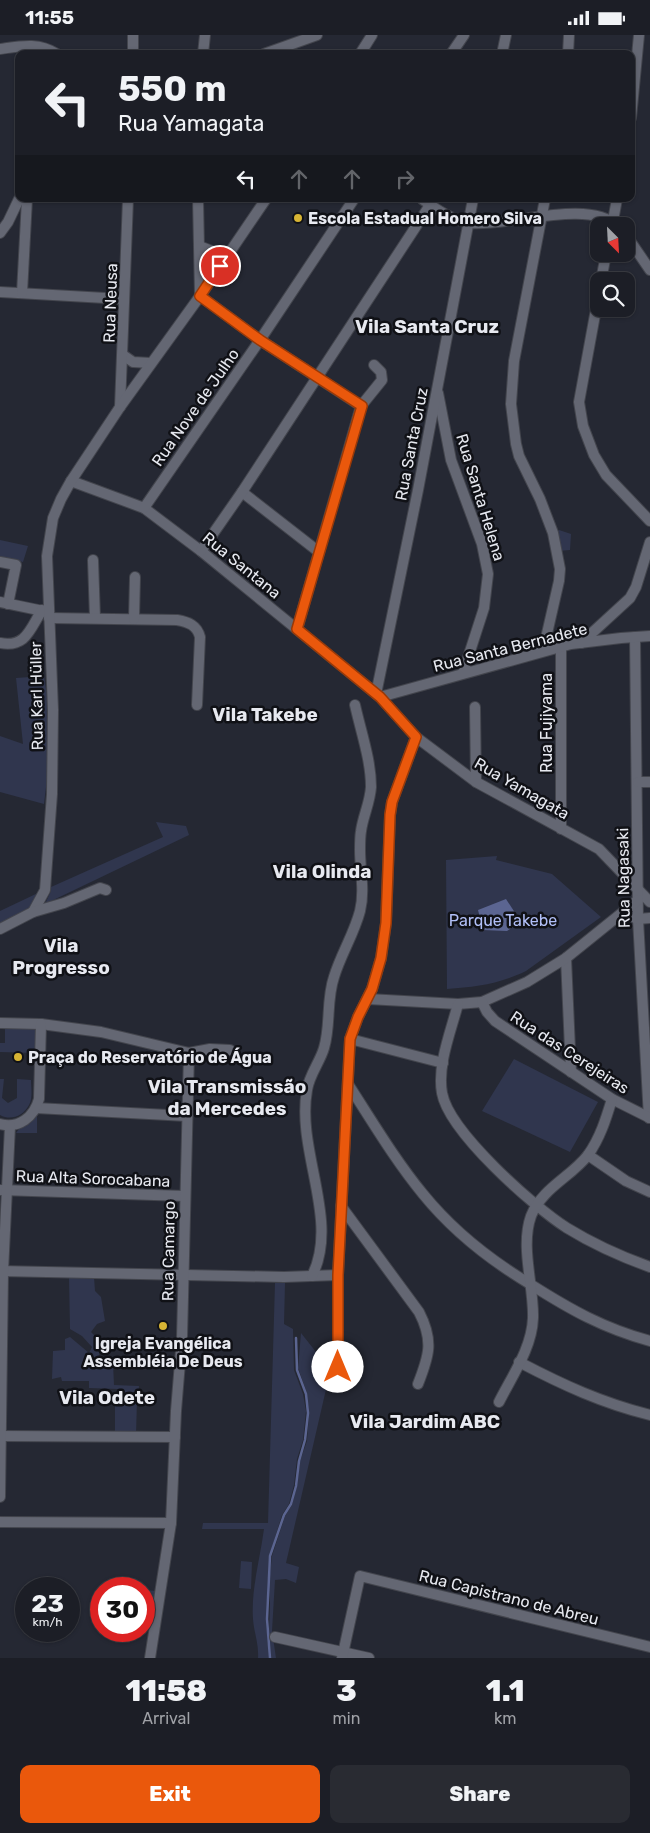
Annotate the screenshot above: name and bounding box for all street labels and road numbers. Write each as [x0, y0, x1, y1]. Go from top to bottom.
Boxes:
street label: Rua Neusa [100, 263, 121, 343]
street label: Rua Nove de Julho [148, 345, 243, 470]
street label: Rua Santa Cruz [391, 386, 432, 502]
street label: Rua Santa Helena [452, 431, 509, 563]
street label: Rua Santana [199, 528, 285, 603]
street label: Rua Santa Bernadete [431, 619, 589, 676]
street label: Rua Karl Hüller [26, 641, 47, 751]
street label: Rua Fujiyama [537, 673, 556, 773]
street label: Rua Yamagata [471, 754, 573, 823]
street label: Rua Nagasaki [613, 828, 634, 928]
street label: Rua das Cerejeiras [507, 1007, 633, 1098]
street label: Rua Alta Sorocabana [15, 1166, 171, 1191]
street label: Rua Camargo [158, 1201, 179, 1301]
street label: Rua Capistrano de Abreu [417, 1566, 601, 1629]

